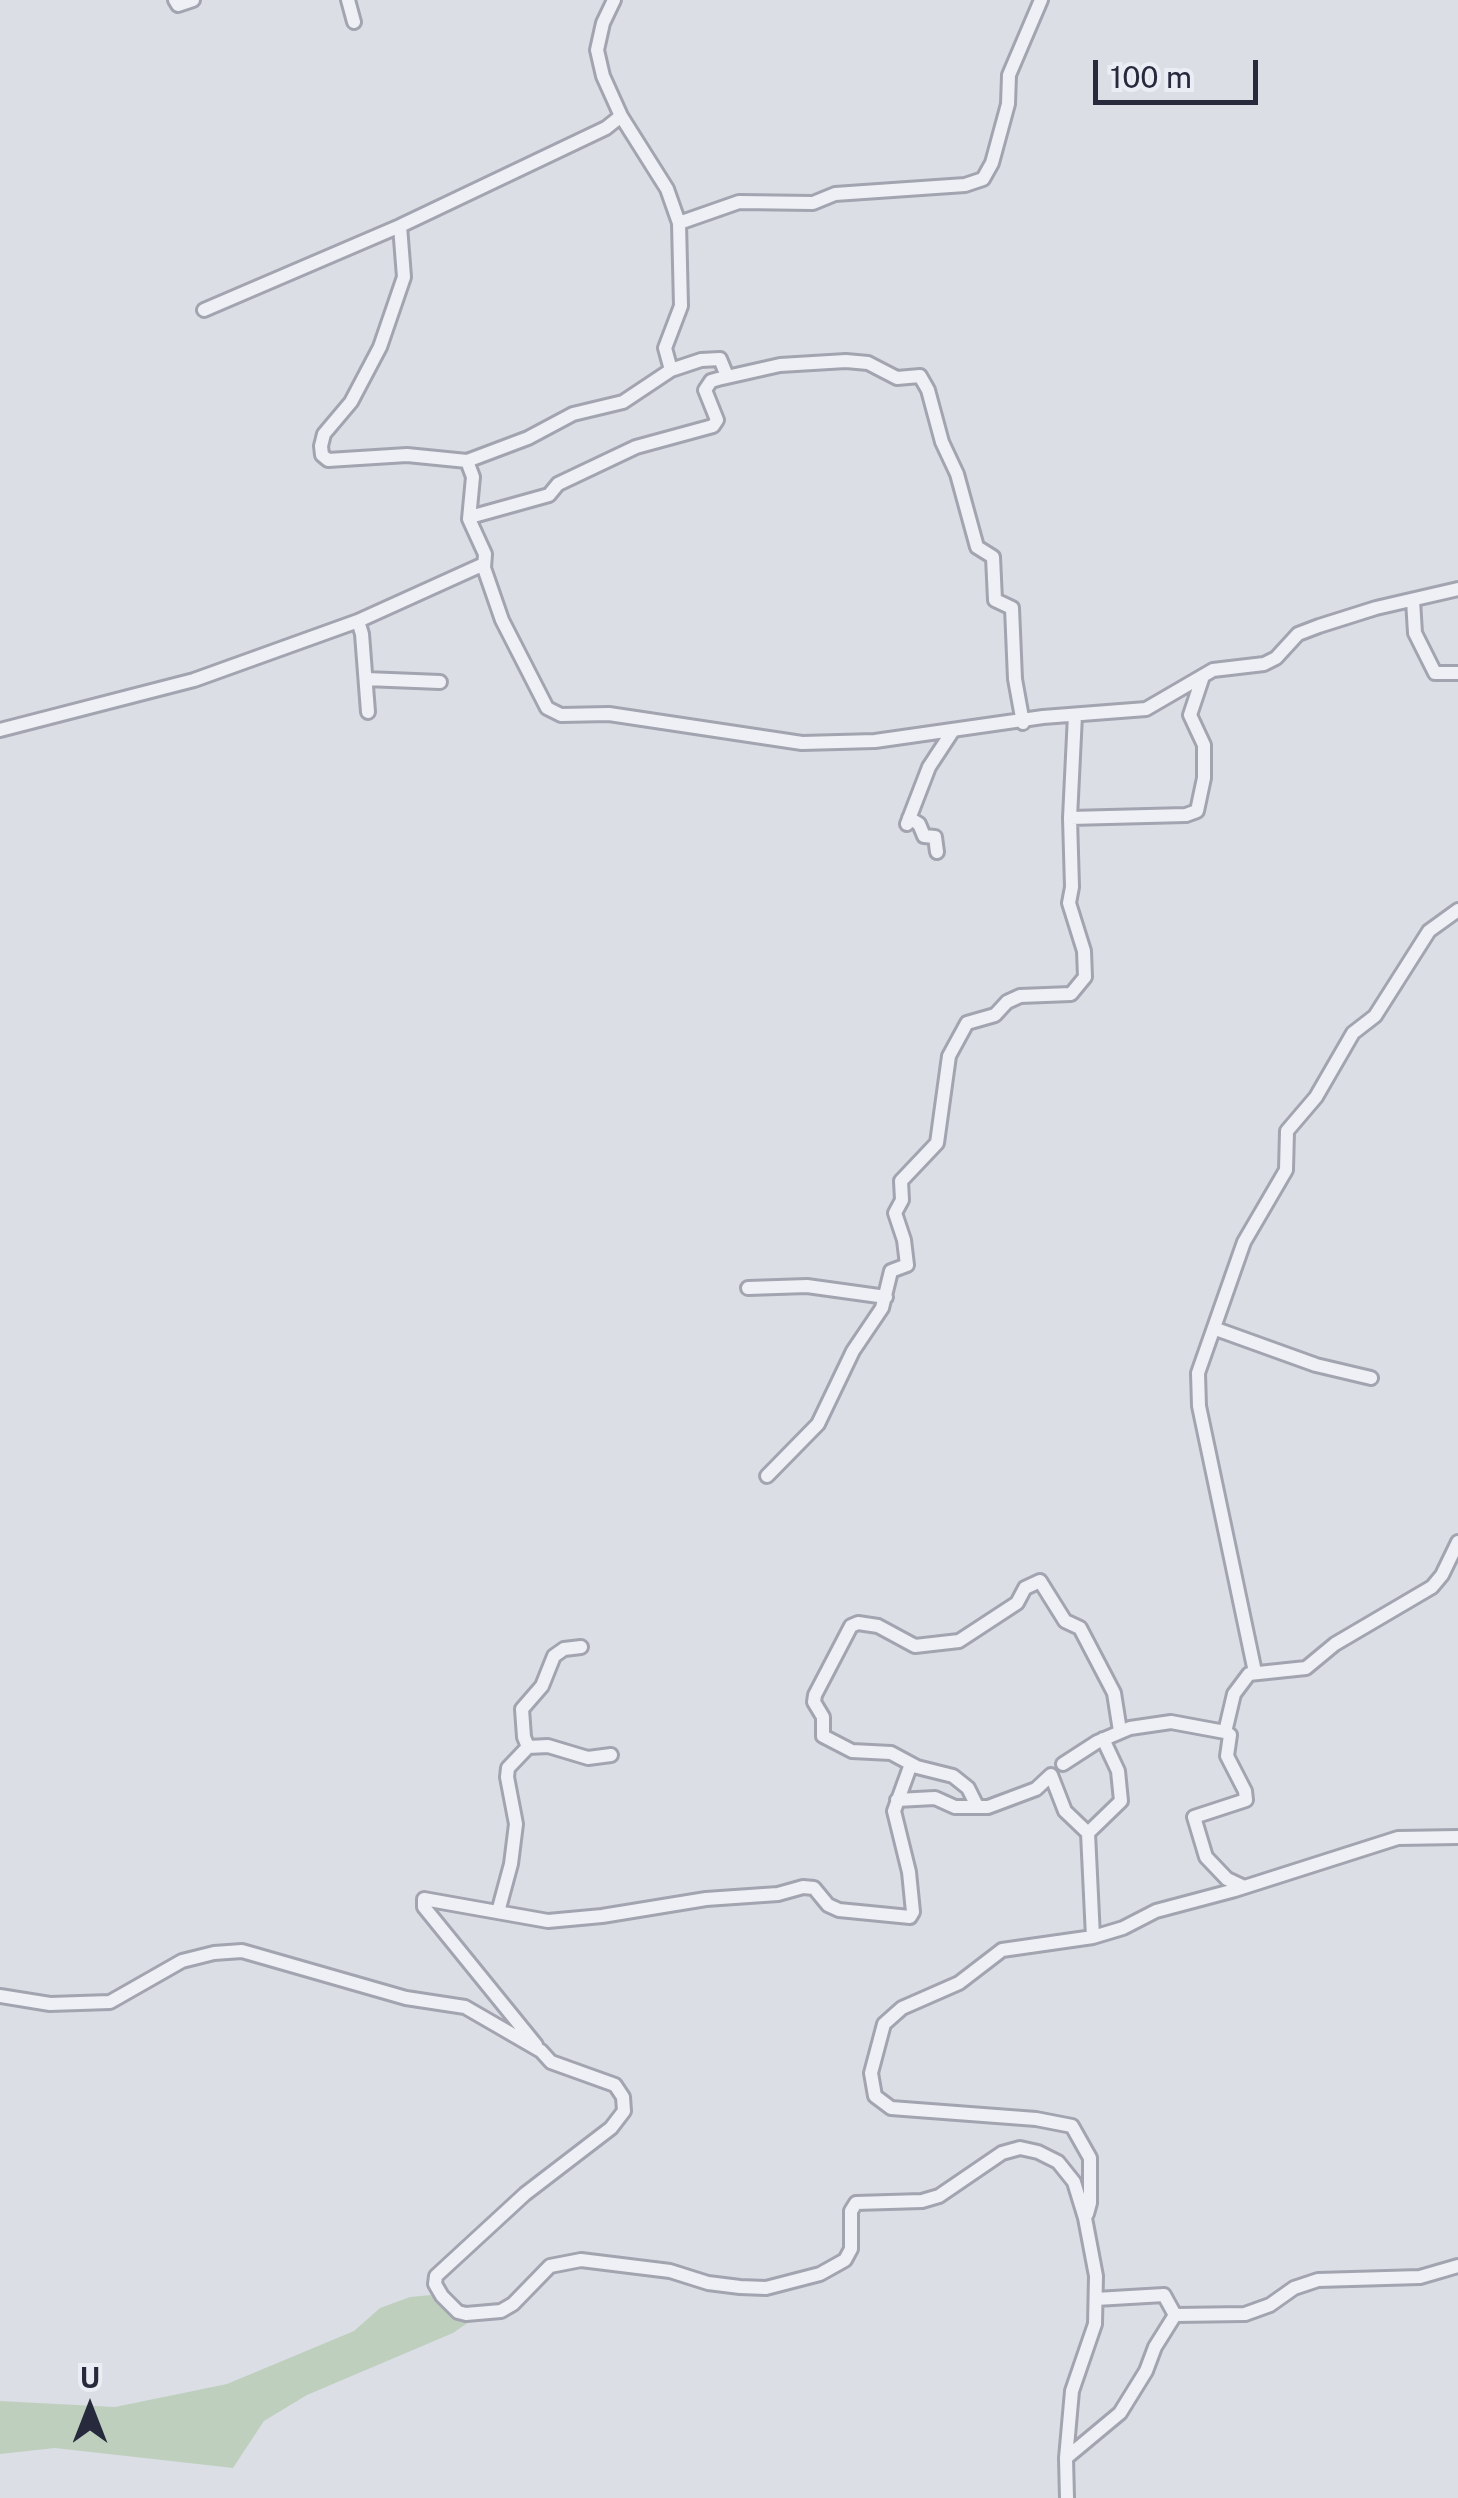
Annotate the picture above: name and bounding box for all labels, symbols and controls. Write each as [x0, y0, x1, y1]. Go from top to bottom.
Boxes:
scale bar [1098, 40, 1263, 102]
text: 100 m [1110, 59, 1192, 95]
north arrow [40, 2358, 140, 2458]
text: U [80, 2361, 100, 2394]

